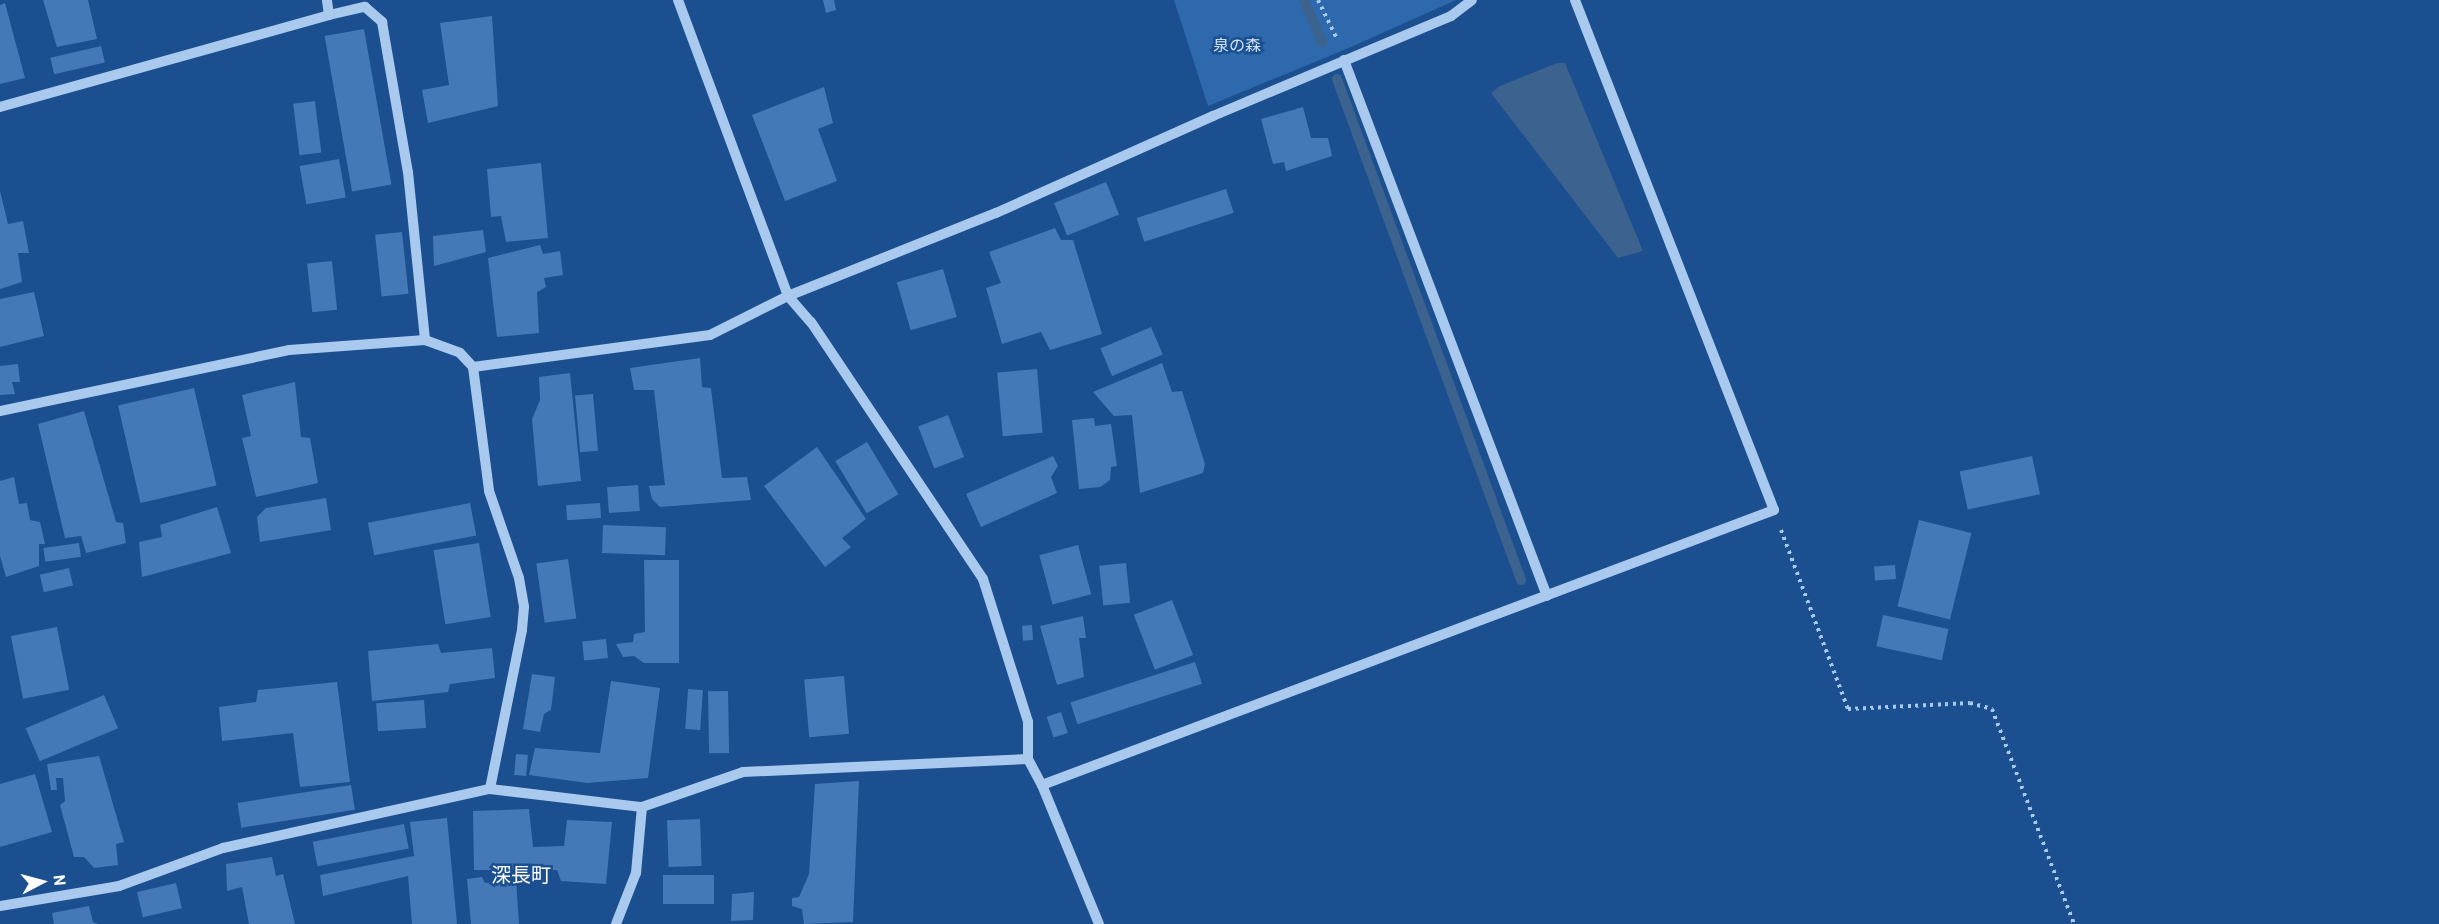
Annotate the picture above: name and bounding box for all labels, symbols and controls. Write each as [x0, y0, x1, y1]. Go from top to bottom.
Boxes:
park label: 泉の森 [1213, 35, 1261, 55]
north arrow [12, 852, 72, 912]
district label: 深長町 [491, 862, 551, 886]
text: N [50, 874, 70, 886]

